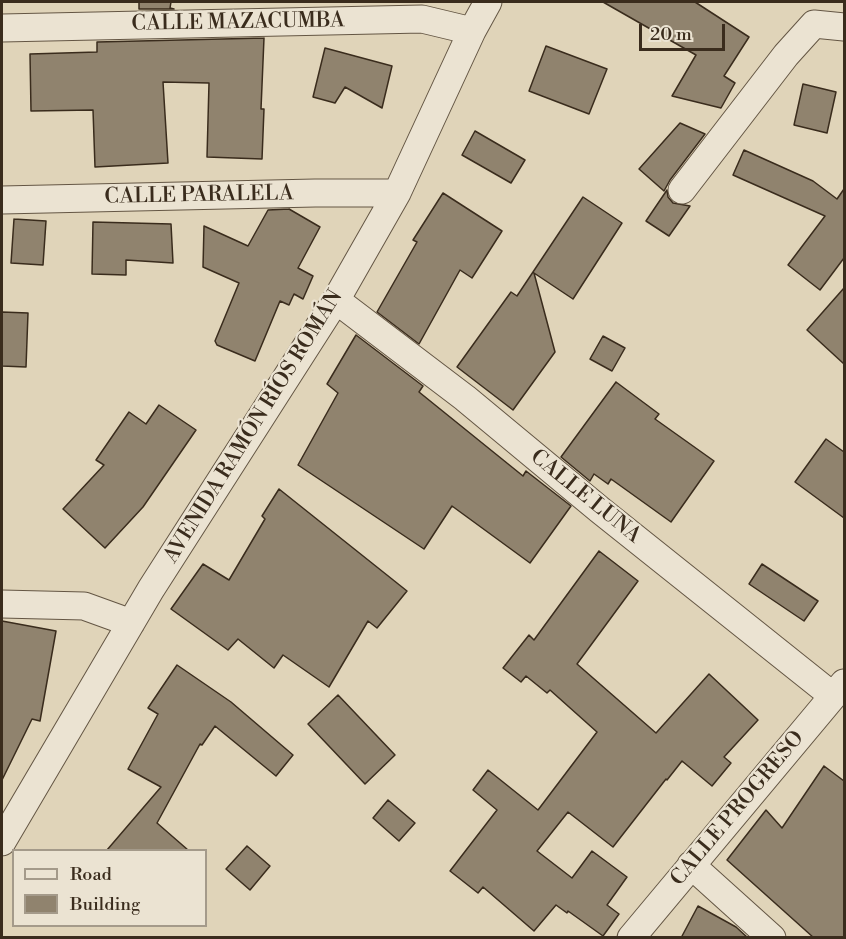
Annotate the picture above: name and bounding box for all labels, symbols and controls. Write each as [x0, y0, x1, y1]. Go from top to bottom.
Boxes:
street label: CALLE MAZACUMBA [131, 9, 345, 37]
scale bar [642, 12, 728, 50]
text: 20 m [650, 23, 692, 46]
street label: CALLE PARALELA [104, 182, 294, 210]
street label: AVENIDA RAMÓN RÍOS ROMÁN [159, 286, 349, 568]
street label: CALLE LUNA [525, 445, 645, 549]
street label: CALLE PROGRESO [666, 726, 810, 892]
legend [12, 849, 207, 927]
text: Road [70, 863, 112, 886]
text: Building [70, 893, 140, 916]

